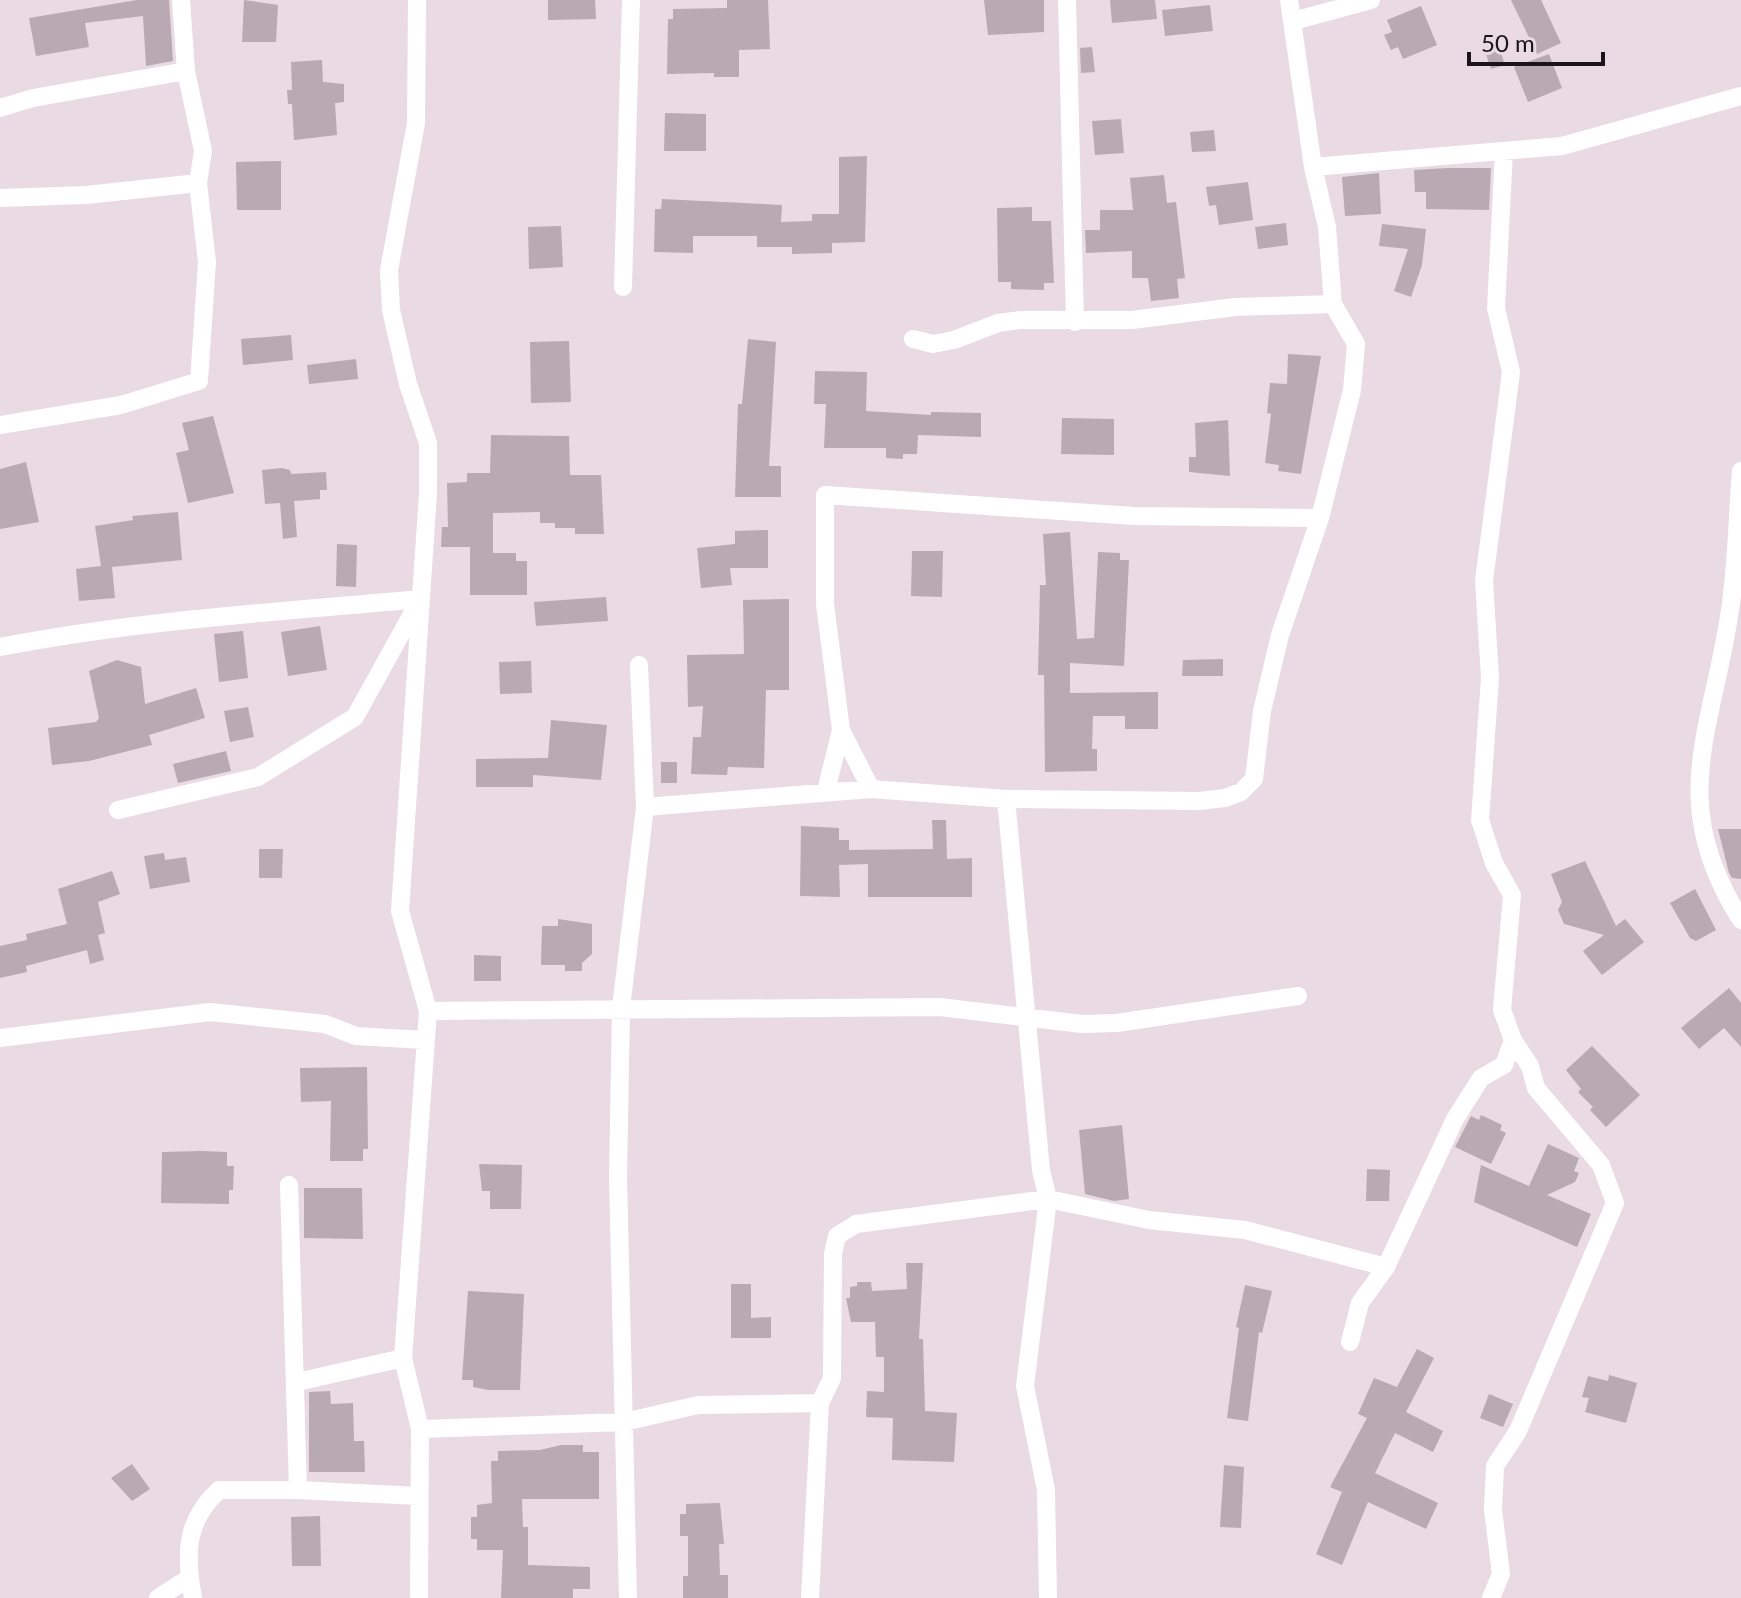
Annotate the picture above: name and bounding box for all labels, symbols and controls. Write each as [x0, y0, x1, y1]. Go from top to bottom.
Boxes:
scale bar [1469, 16, 1603, 66]
text: 50 m [1481, 28, 1535, 57]

